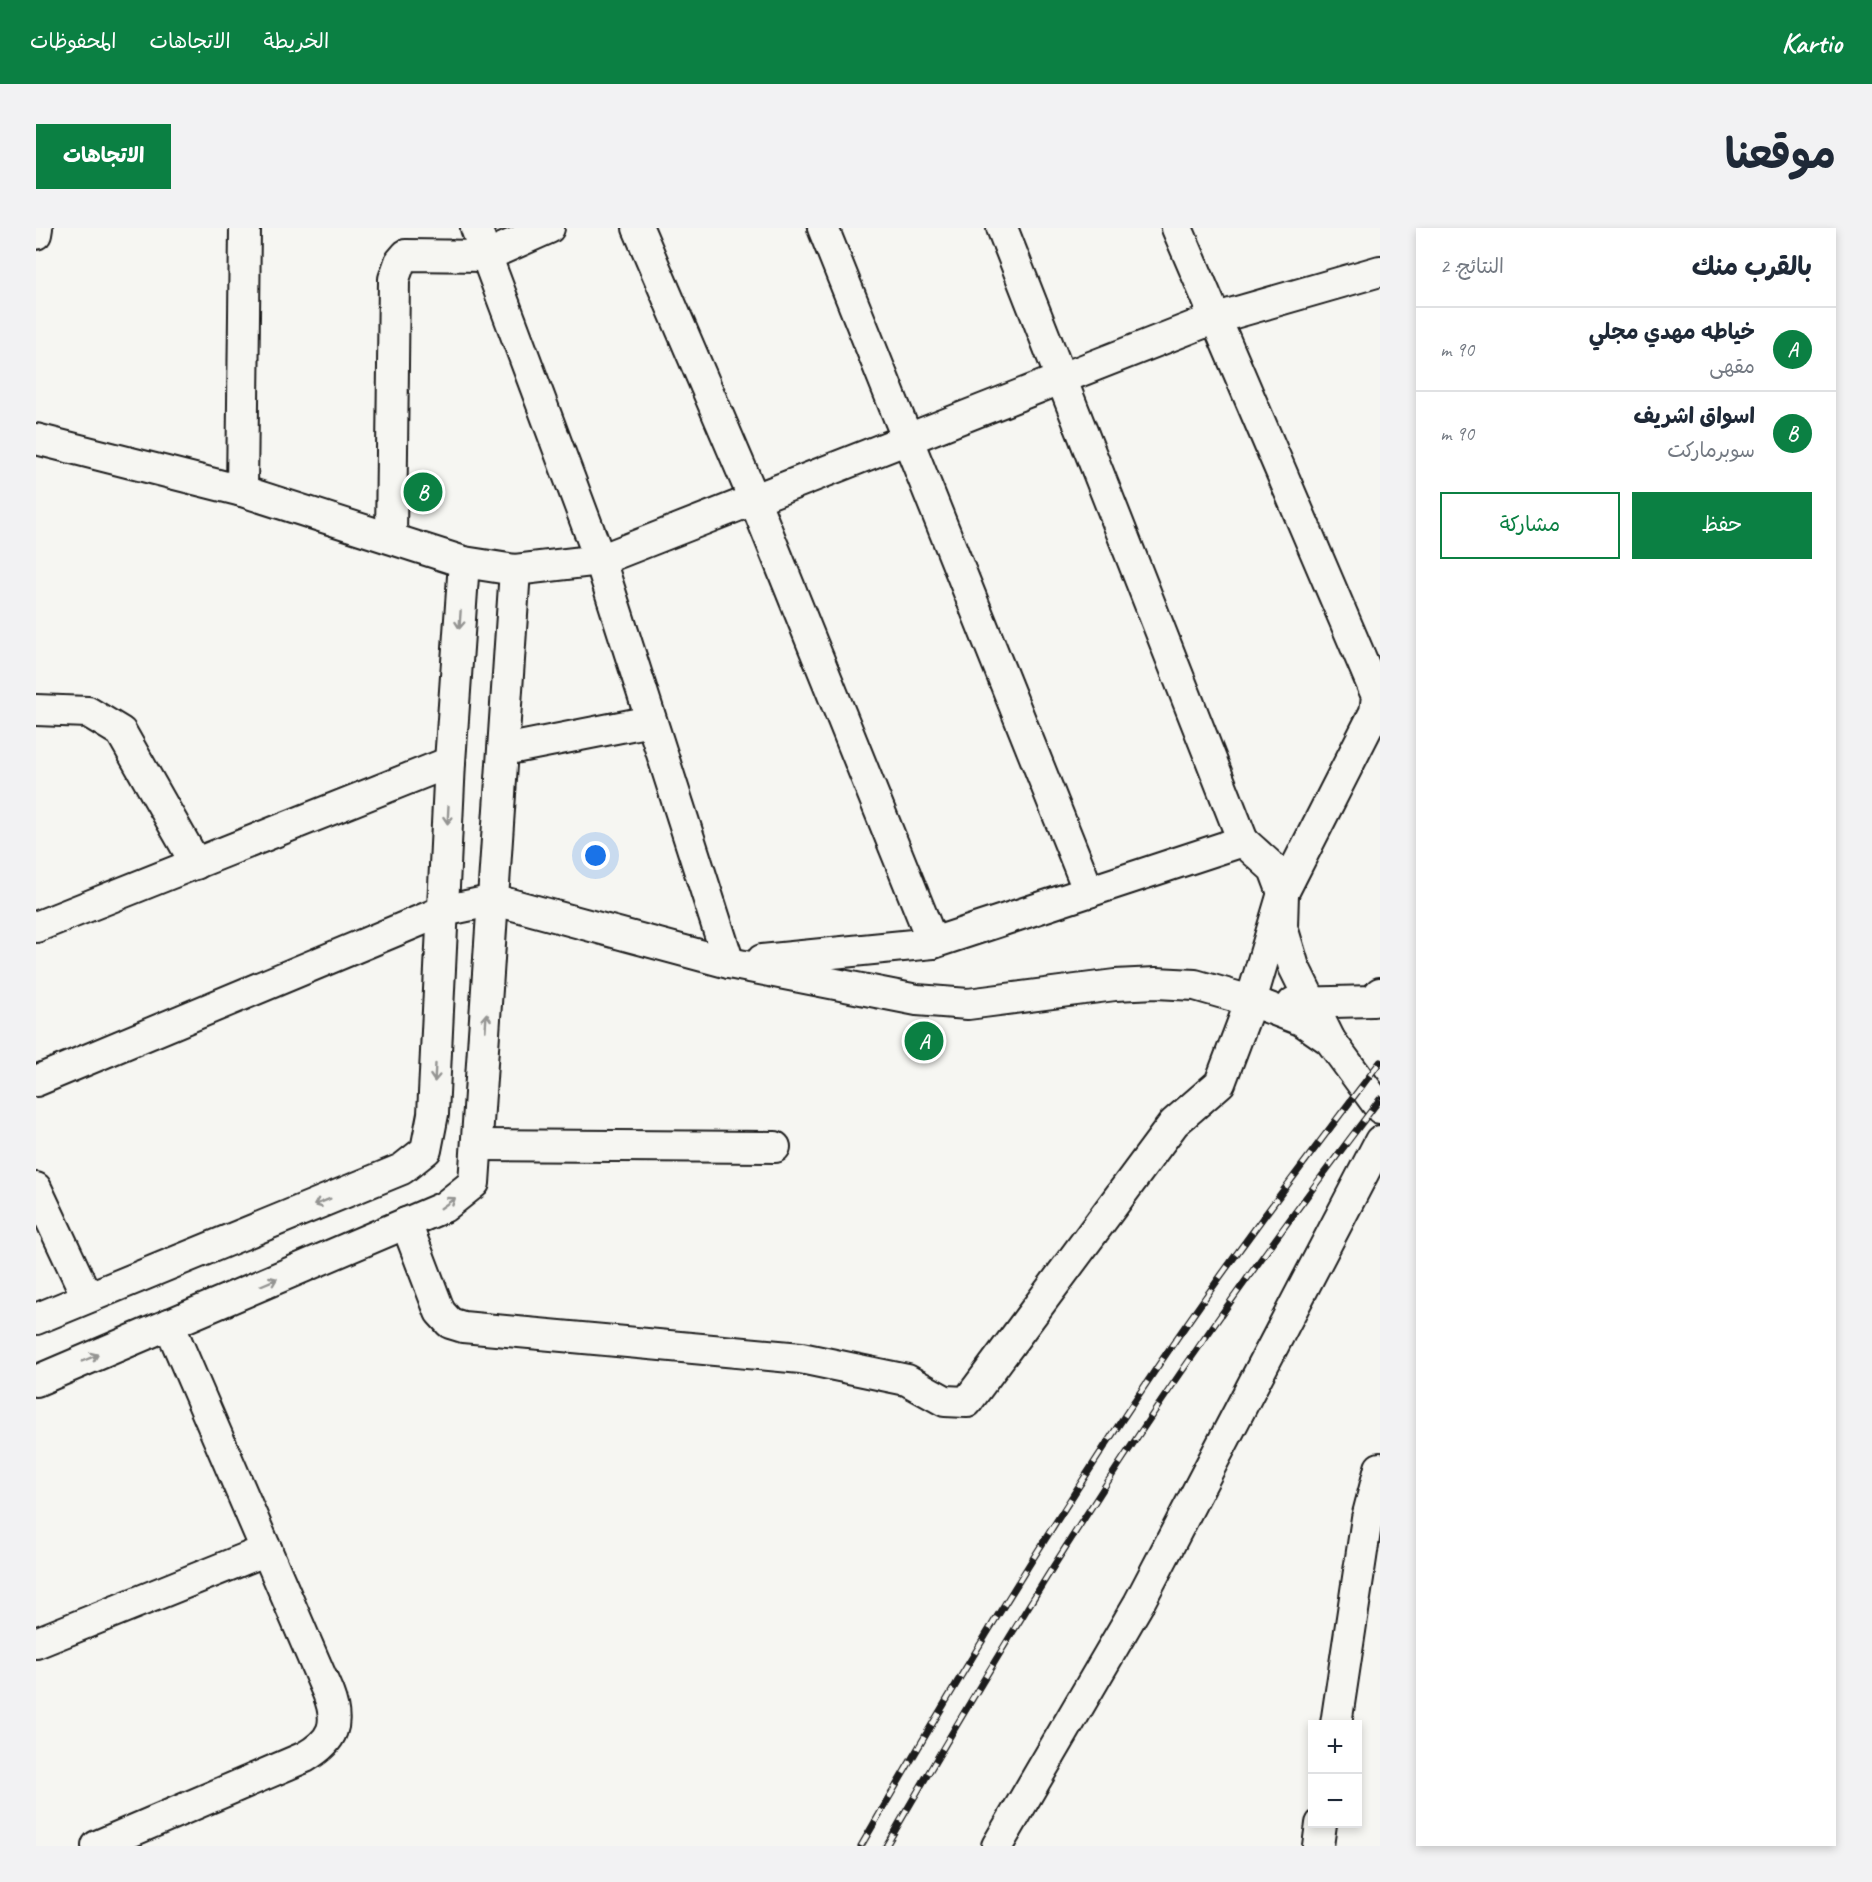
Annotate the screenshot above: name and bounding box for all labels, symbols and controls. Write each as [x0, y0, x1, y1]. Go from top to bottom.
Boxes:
text: Kartio [1781, 25, 1842, 60]
text: المحفوظات [30, 28, 116, 54]
text: الاتجاهات [149, 28, 231, 54]
text: الخريطة [264, 28, 329, 54]
button: الاتجاهات [36, 124, 171, 189]
text: موقعنا [1725, 128, 1836, 181]
text: بالقرب منك [1692, 250, 1812, 283]
text: النتائج: 2 [1440, 254, 1504, 279]
text: خياطه مهدي مجلي [1589, 318, 1755, 346]
text: 90 m [1440, 337, 1474, 362]
text: A [1787, 337, 1798, 362]
text: مقهى [1709, 354, 1755, 379]
text: اسواق اشريف [1633, 402, 1755, 430]
text: 90 m [1440, 421, 1474, 446]
text: B [1787, 421, 1798, 446]
text: سوبرماركت [1667, 438, 1755, 463]
pin: B [404, 470, 442, 514]
button: مشاركة [1440, 492, 1620, 559]
button: حفظ [1632, 492, 1812, 559]
one-way arrow [454, 610, 465, 630]
one-way arrow [442, 804, 453, 824]
your location [581, 841, 610, 870]
one-way arrow [481, 1012, 492, 1032]
pin: A [904, 1018, 944, 1064]
one-way arrow [429, 1062, 440, 1082]
one-way arrow [314, 1197, 332, 1208]
one-way arrow [439, 1197, 455, 1209]
one-way arrow [260, 1276, 278, 1287]
one-way arrow [80, 1352, 99, 1363]
map controls [1308, 1720, 1362, 1828]
button: + [1308, 1720, 1362, 1774]
button: − [1308, 1774, 1362, 1828]

